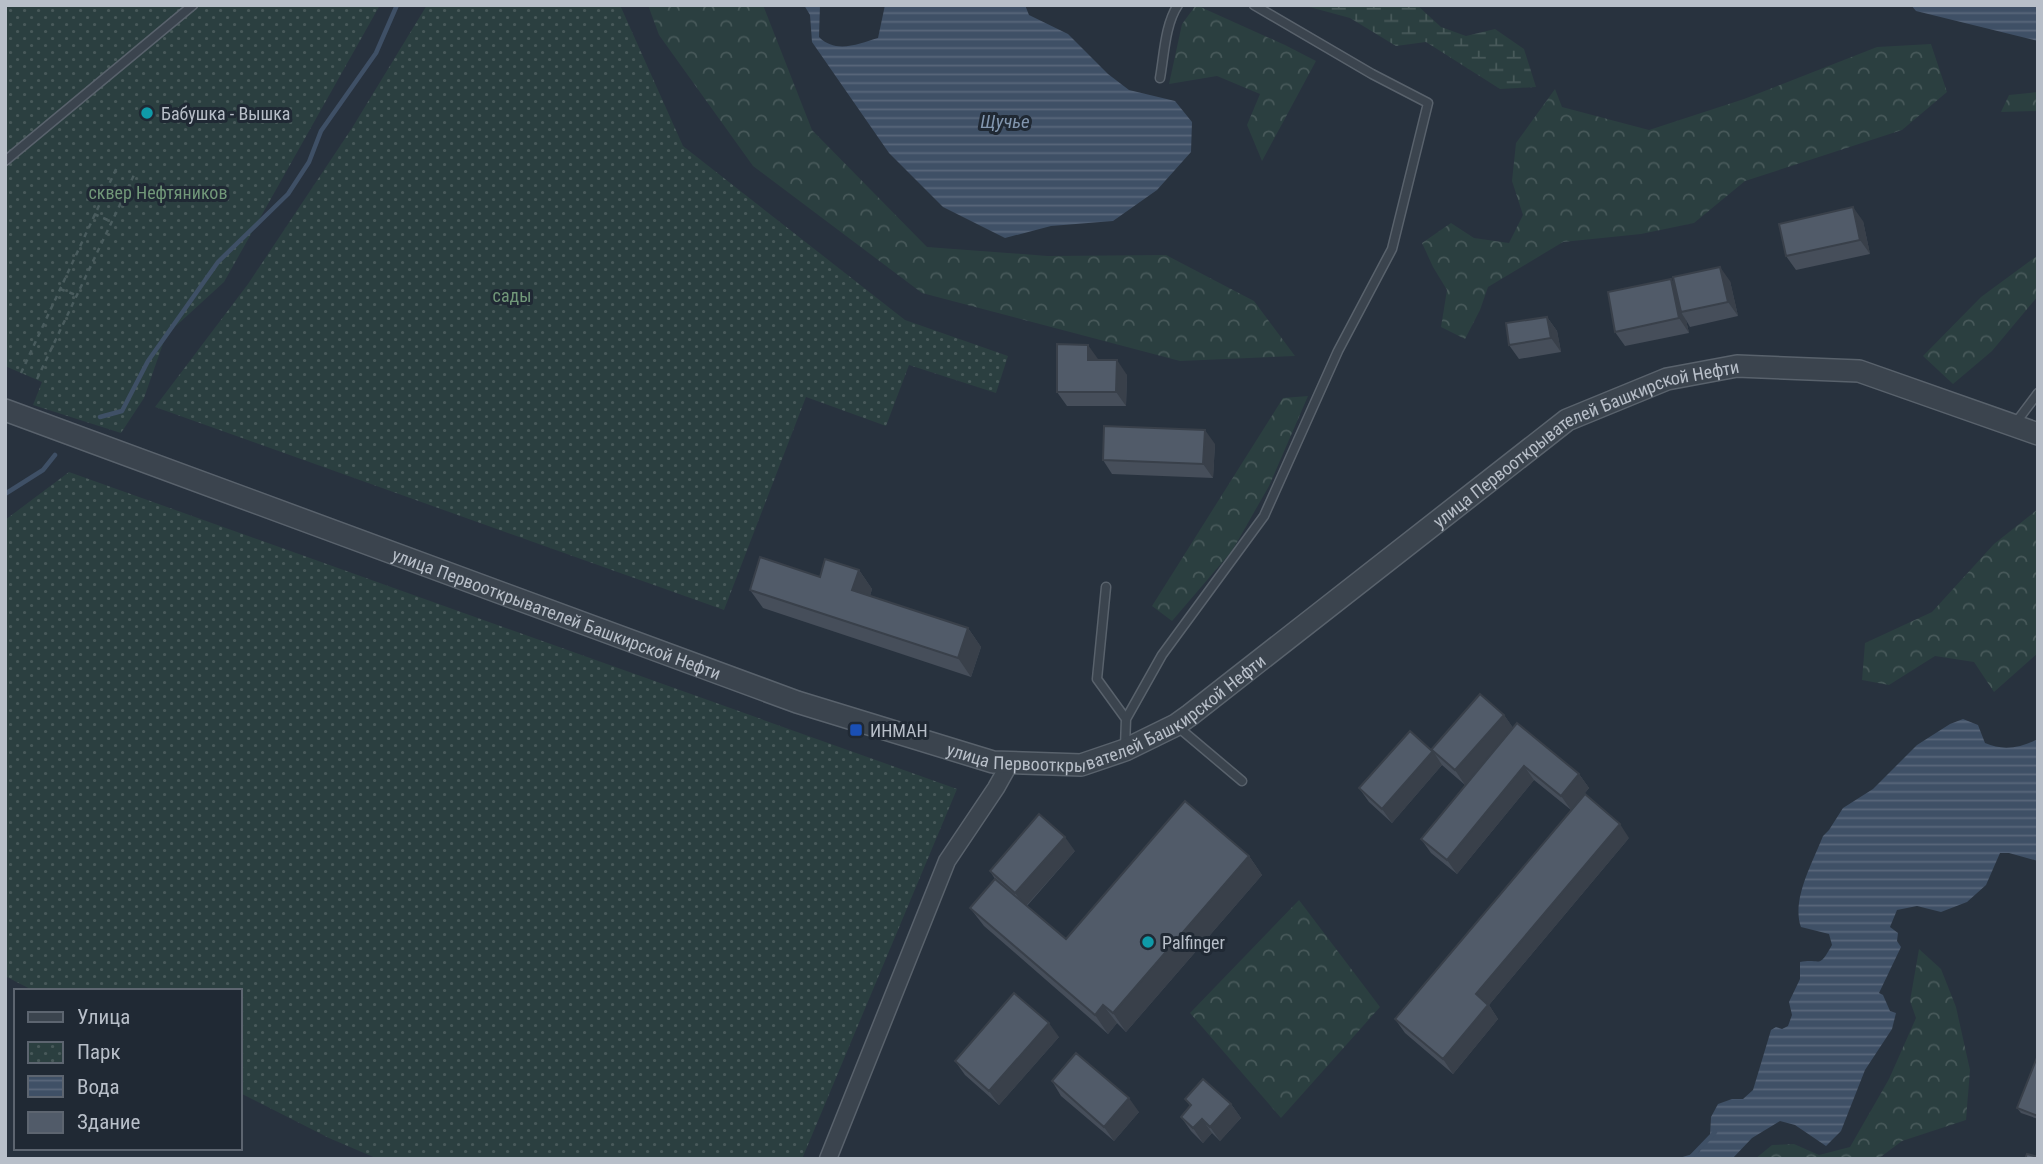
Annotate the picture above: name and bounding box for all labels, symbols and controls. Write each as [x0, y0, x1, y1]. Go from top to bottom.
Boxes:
place label: Бабушка - Вышка [161, 103, 290, 124]
marker: Бабушка - Вышка [139, 105, 155, 121]
water label: Щучье [980, 110, 1030, 133]
park label: сквер Нефтяников [89, 182, 227, 203]
park label: сады [493, 285, 531, 306]
street label: улица Первооткрывателей Башкирской Нефти [1428, 355, 1741, 532]
street label: улица Первооткрывателей Башкирской Нефти [390, 543, 724, 684]
street label: улица Первооткрывателей Башкирской Нефти [945, 650, 1269, 776]
place label: ИНМАН [870, 720, 928, 741]
marker: ИНМАН [848, 722, 864, 738]
place label: Palfinger [1162, 932, 1225, 953]
marker: Palfinger [1140, 934, 1156, 950]
legend [14, 989, 242, 1150]
text: Улица [77, 1005, 130, 1029]
text: Парк [77, 1040, 121, 1064]
text: Вода [77, 1075, 120, 1099]
text: Здание [77, 1110, 141, 1134]

